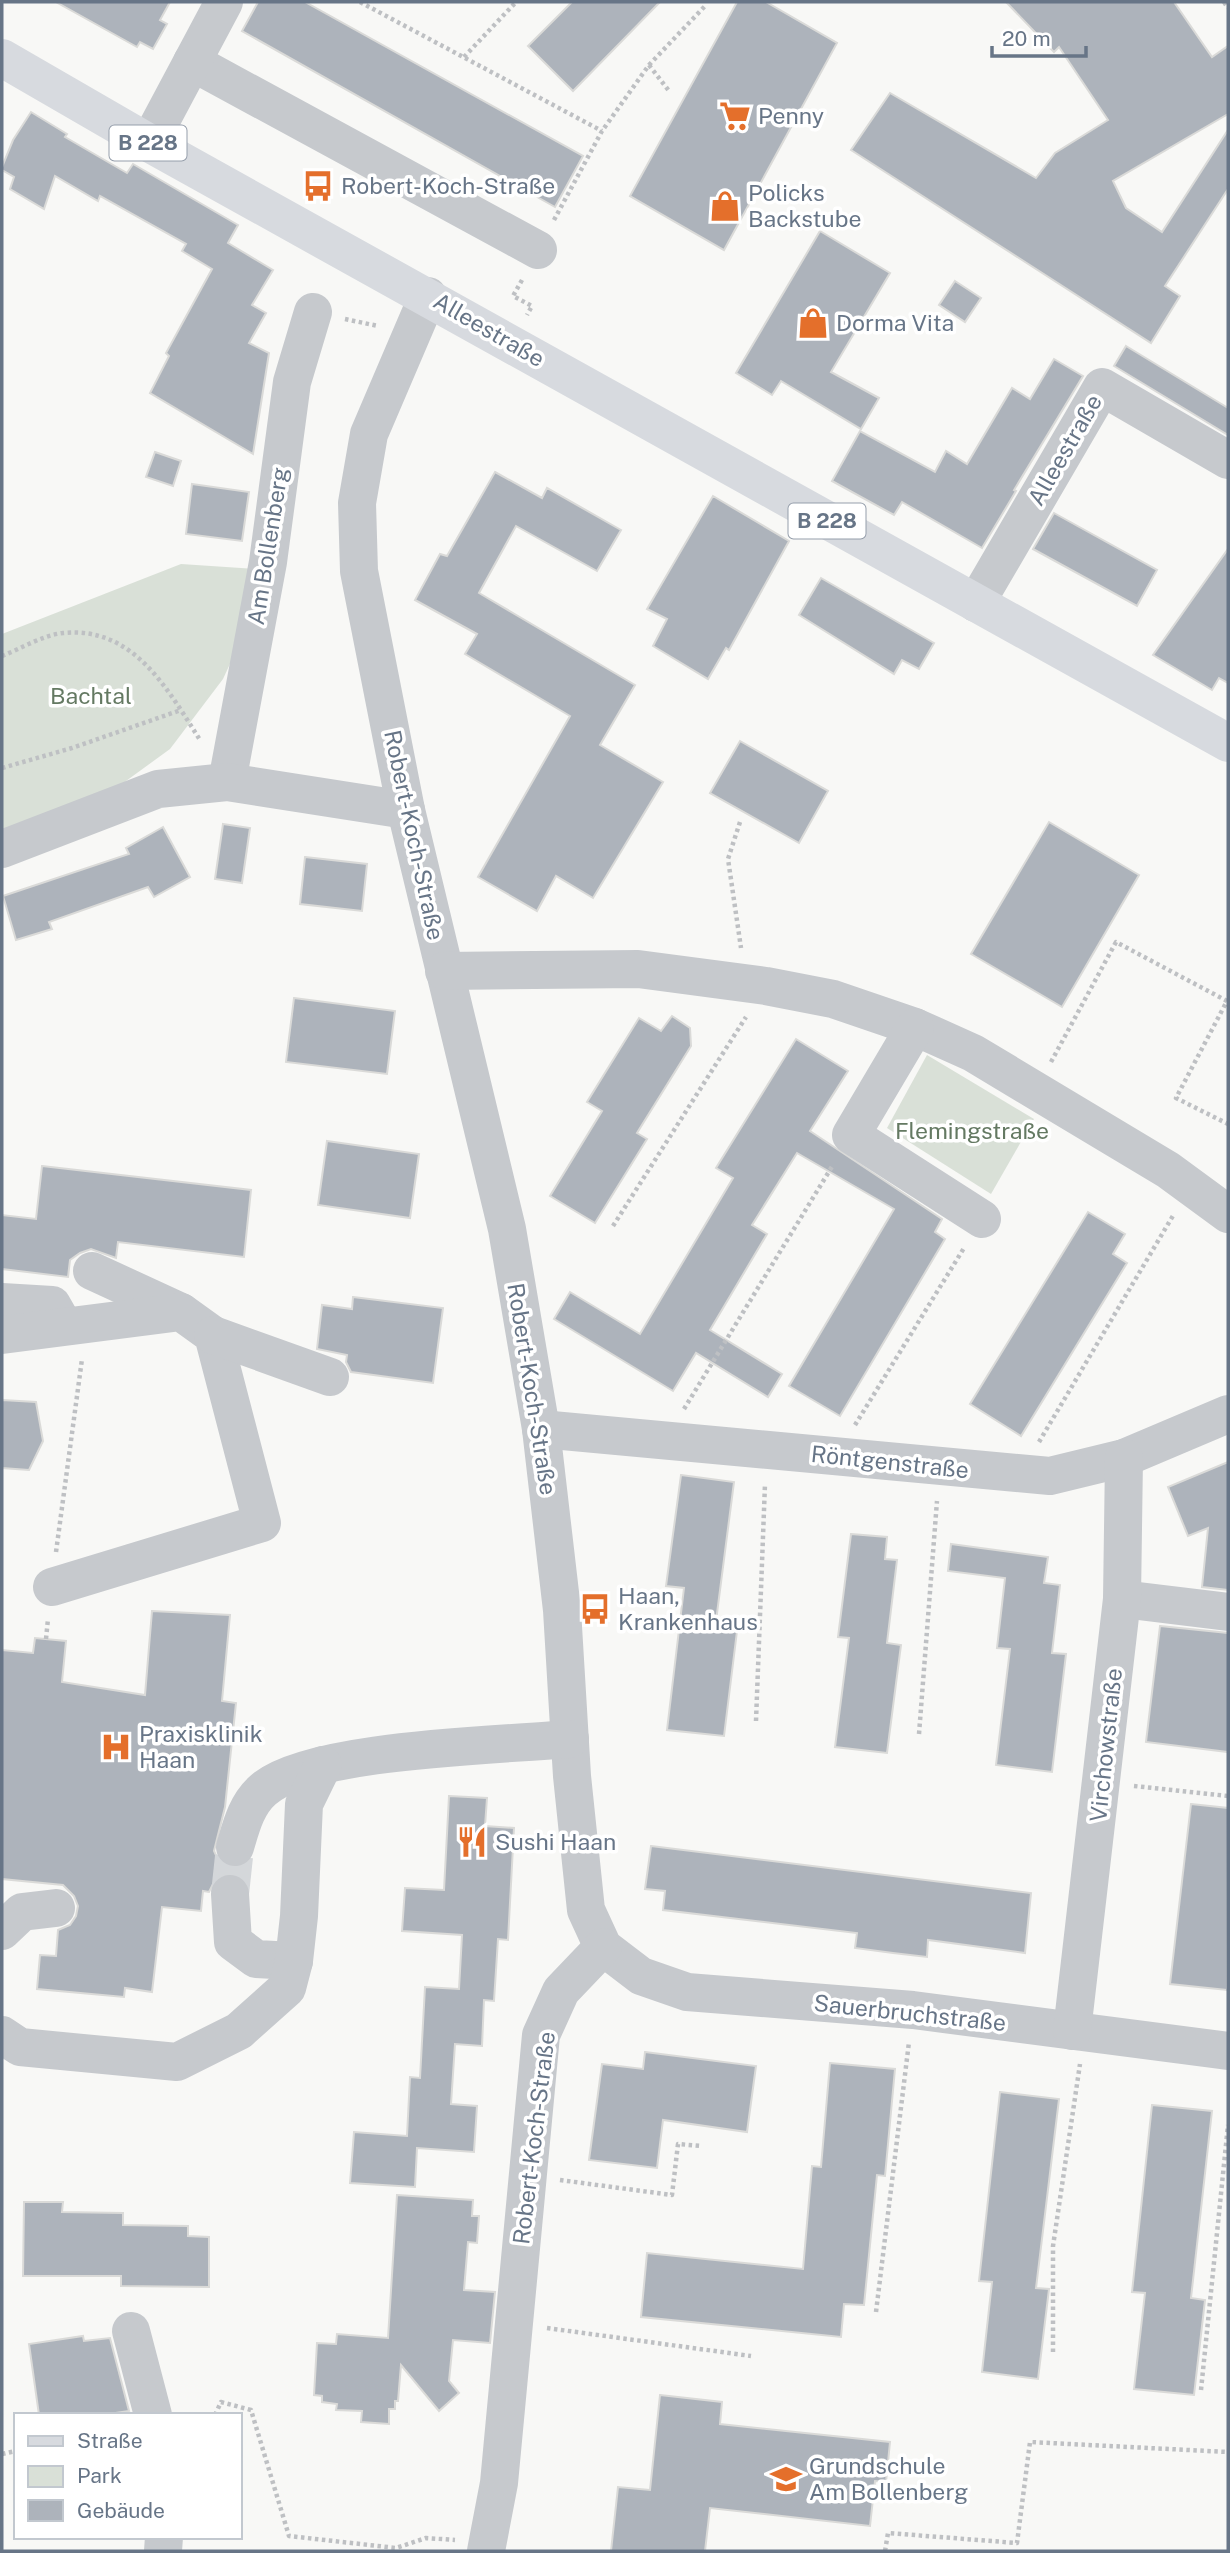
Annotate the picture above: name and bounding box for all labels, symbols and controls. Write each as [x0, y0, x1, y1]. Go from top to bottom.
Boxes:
scale bar [992, 14, 1086, 58]
text: 20 m [1002, 26, 1051, 51]
supermarket icon: Penny [718, 99, 752, 133]
place label: Penny [758, 102, 824, 129]
road number: B 228 [110, 125, 186, 160]
bus stop icon: Robert-Koch-Straße [301, 169, 335, 203]
place label: Robert-Koch-Straße [341, 172, 555, 199]
place label: Policks Backstube [748, 179, 862, 232]
shop icon: Policks Backstube [708, 189, 742, 223]
street label: Alleestraße [429, 287, 549, 372]
shop icon: Dorma Vita [796, 306, 830, 340]
place label: Dorma Vita [836, 309, 954, 336]
street label: Alleestraße [1022, 390, 1107, 510]
street label: Am Bollenberg [242, 465, 293, 627]
road number: B 228 [788, 504, 866, 538]
park label: Bachtal [50, 682, 132, 709]
street label: Robert-Koch-Straße [379, 727, 450, 942]
park label: Flemingstraße [895, 1117, 1049, 1144]
street label: Robert-Koch-Straße [502, 1281, 563, 1497]
street label: Röntgenstraße [810, 1440, 970, 1483]
place label: Haan, Krankenhaus [618, 1582, 758, 1635]
bus stop icon: Haan, Krankenhaus [578, 1592, 612, 1626]
street label: Virchowstraße [1084, 1667, 1127, 1823]
place label: Praxisklinik Haan [139, 1720, 263, 1773]
hospital icon: Praxisklinik Haan [99, 1730, 133, 1764]
restaurant icon: Sushi Haan [455, 1825, 489, 1859]
place label: Sushi Haan [495, 1828, 616, 1855]
street label: Sauerbruchstraße [813, 1989, 1008, 2036]
street label: Robert-Koch-Straße [507, 2030, 560, 2246]
legend [14, 2413, 242, 2539]
text: Straße [77, 2428, 143, 2453]
place label: Grundschule Am Bollenberg [809, 2452, 968, 2505]
school or university icon: Grundschule Am Bollenberg [769, 2462, 803, 2496]
text: Park [77, 2463, 122, 2488]
text: Gebäude [77, 2498, 165, 2523]

